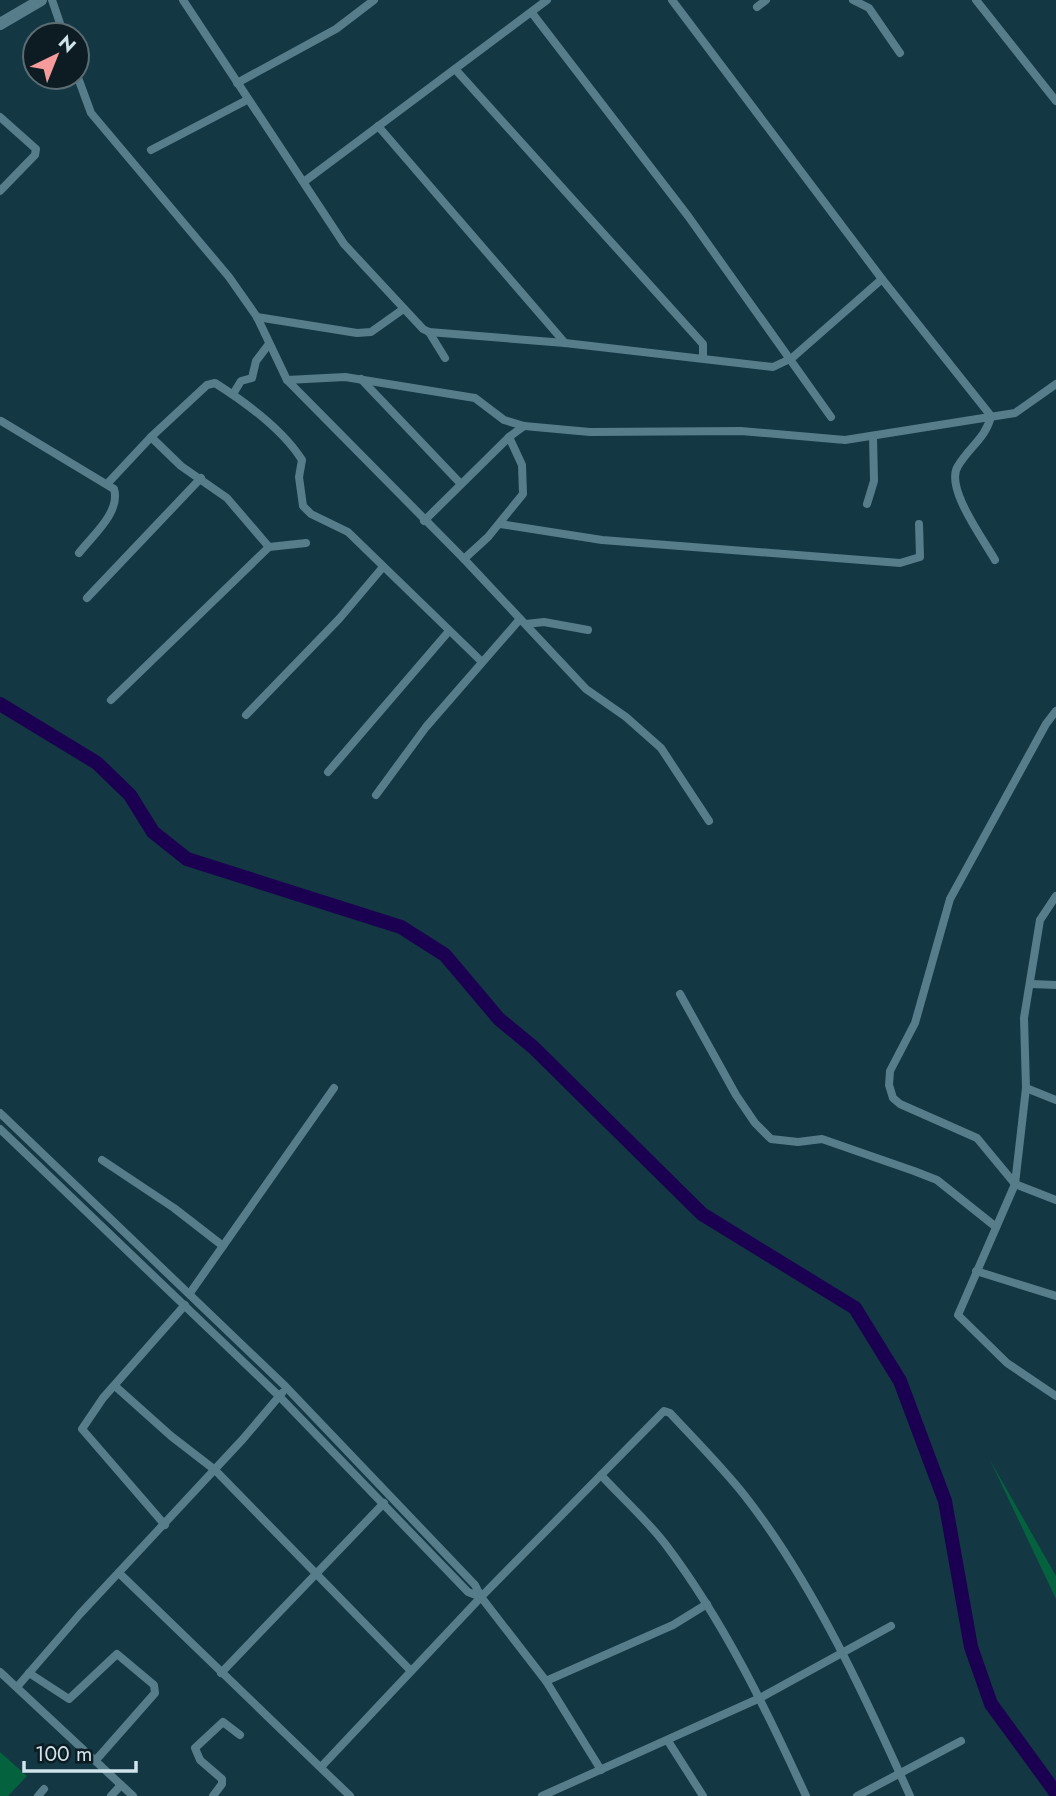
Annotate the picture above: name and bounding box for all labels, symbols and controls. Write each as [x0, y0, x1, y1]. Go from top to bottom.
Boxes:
north arrow [21, 21, 91, 91]
text: N [53, 29, 82, 59]
scale bar [24, 1730, 136, 1774]
text: 100 m [35, 1739, 92, 1769]

